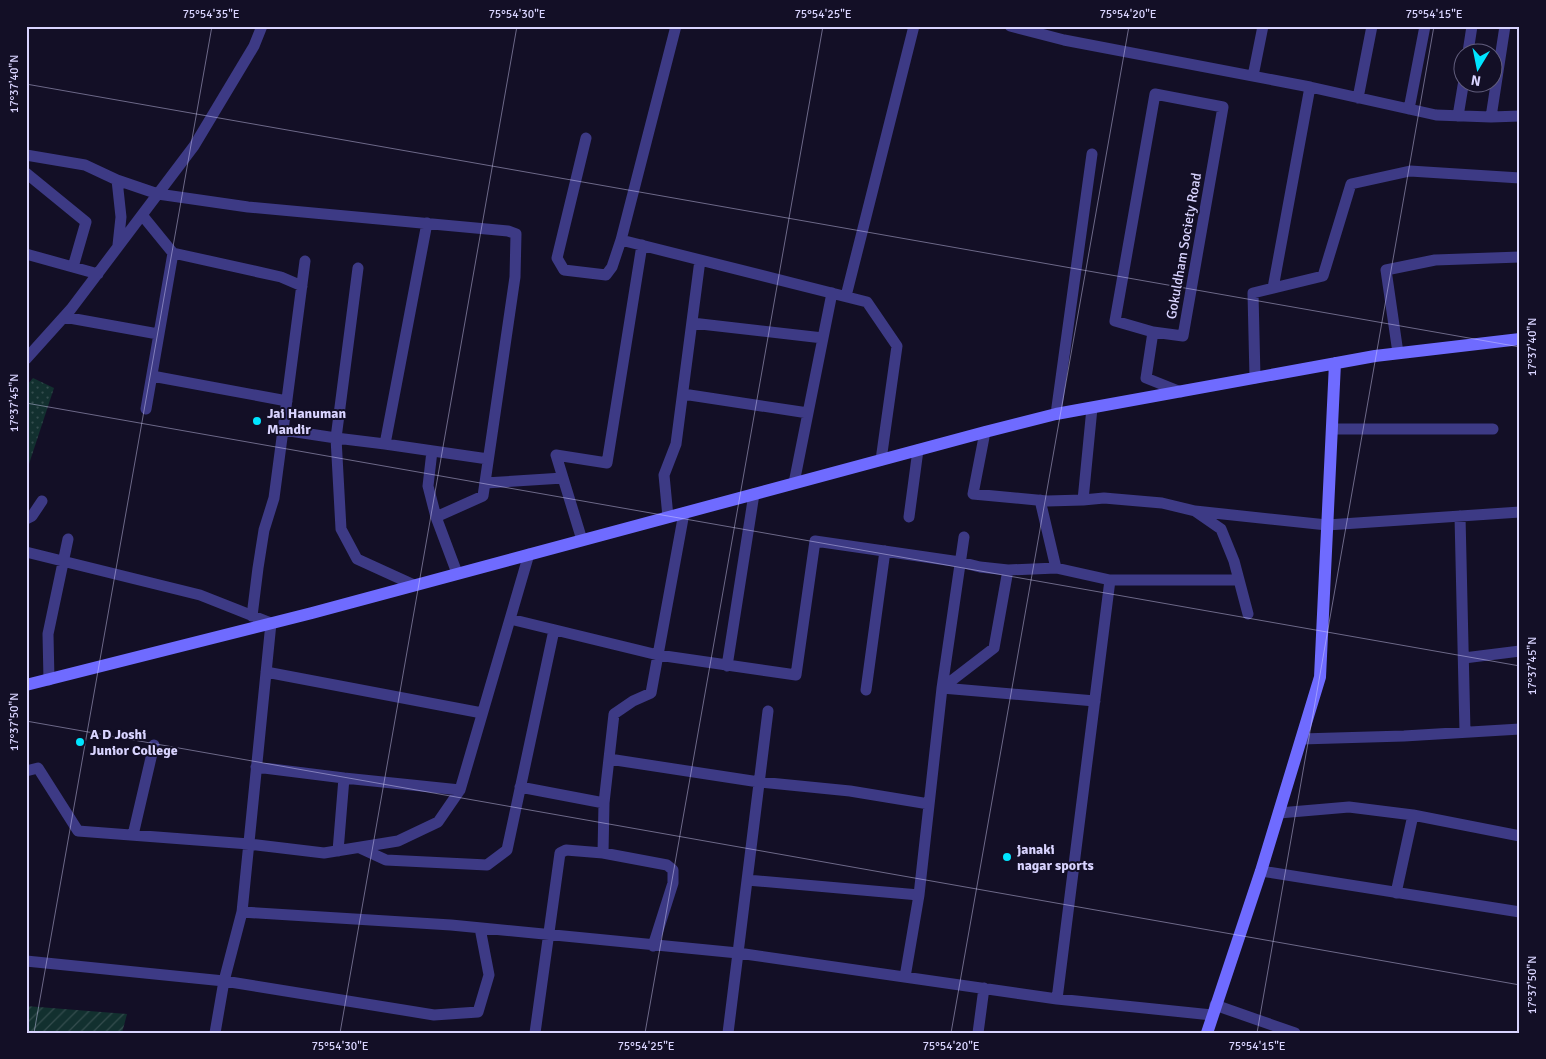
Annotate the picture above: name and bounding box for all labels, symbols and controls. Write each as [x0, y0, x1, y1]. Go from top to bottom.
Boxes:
text: 75°54'35"E [182, 7, 240, 22]
text: 75°54'30"E [488, 7, 546, 22]
text: 75°54'25"E [794, 7, 852, 22]
text: 75°54'20"E [1099, 7, 1157, 22]
text: 75°54'15"E [1405, 7, 1463, 22]
north arrow [1454, 42, 1504, 92]
text: 17°37'40"N [7, 55, 22, 113]
text: N [1470, 71, 1482, 90]
street label: Gokuldham Society Road [1163, 172, 1205, 320]
text: 17°37'40"N [1525, 318, 1540, 376]
text: 17°37'45"N [7, 374, 22, 432]
place label: Jai Hanuman Mandir [267, 405, 346, 438]
marker: Jai Hanuman Mandir [251, 415, 263, 427]
text: 17°37'45"N [1525, 637, 1540, 695]
text: 17°37'50"N [7, 693, 22, 751]
place label: A D Joshi Junior College [90, 726, 178, 759]
marker: A D Joshi Junior College [74, 736, 86, 748]
place label: janaki nagar sports [1017, 841, 1094, 874]
marker: janaki nagar sports [1001, 851, 1013, 863]
text: 17°37'50"N [1525, 956, 1540, 1014]
text: 75°54'30"E [311, 1039, 369, 1054]
text: 75°54'25"E [617, 1039, 675, 1054]
text: 75°54'20"E [922, 1039, 980, 1054]
text: 75°54'15"E [1228, 1039, 1286, 1054]

